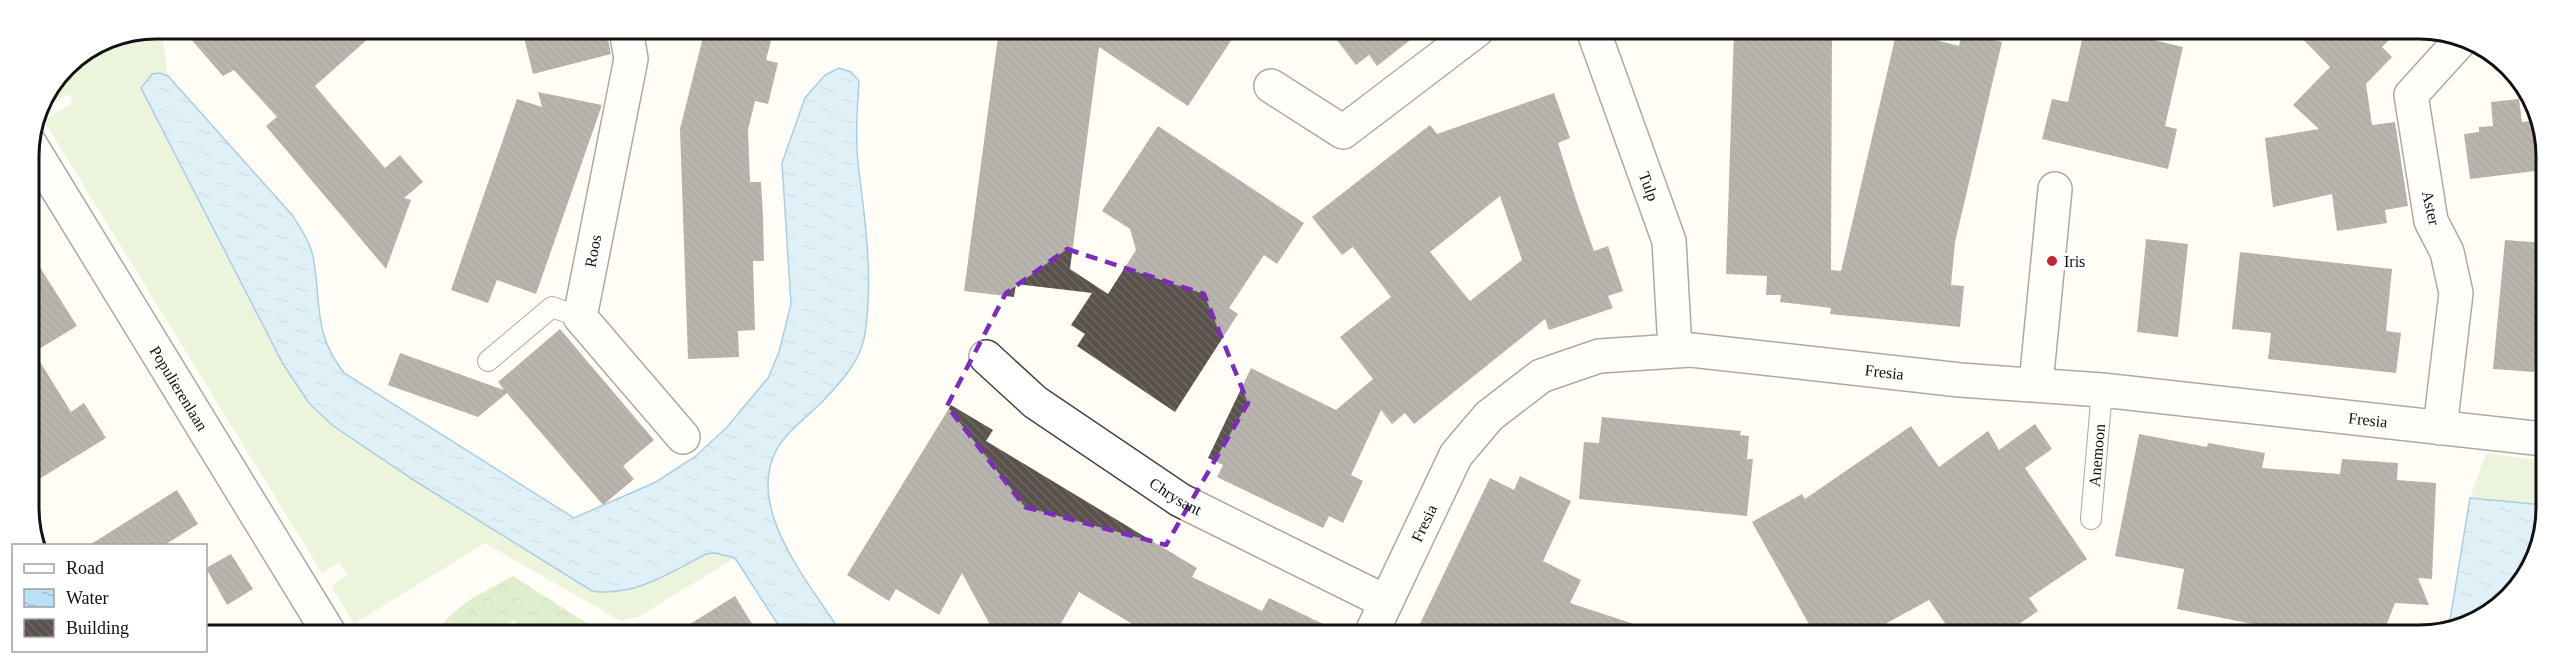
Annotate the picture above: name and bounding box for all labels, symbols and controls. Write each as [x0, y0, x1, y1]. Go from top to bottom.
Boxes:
street label: Tulp [1636, 169, 1662, 203]
street label: Aster [2419, 189, 2443, 227]
street label: Roos [582, 233, 604, 269]
place label: Iris [2064, 253, 2085, 270]
marker: Iris [2045, 254, 2059, 268]
street label: Populierenlaan [147, 343, 211, 433]
street label: Fresia [1864, 361, 1905, 382]
street label: Fresia [2348, 409, 2388, 430]
street label: Anemoon [2085, 423, 2108, 487]
street label: Chrysant [1147, 474, 1205, 518]
street label: Fresia [1408, 502, 1440, 544]
legend [12, 544, 207, 652]
text: Road [66, 558, 104, 578]
text: Water [66, 588, 109, 608]
text: Building [66, 618, 129, 638]

